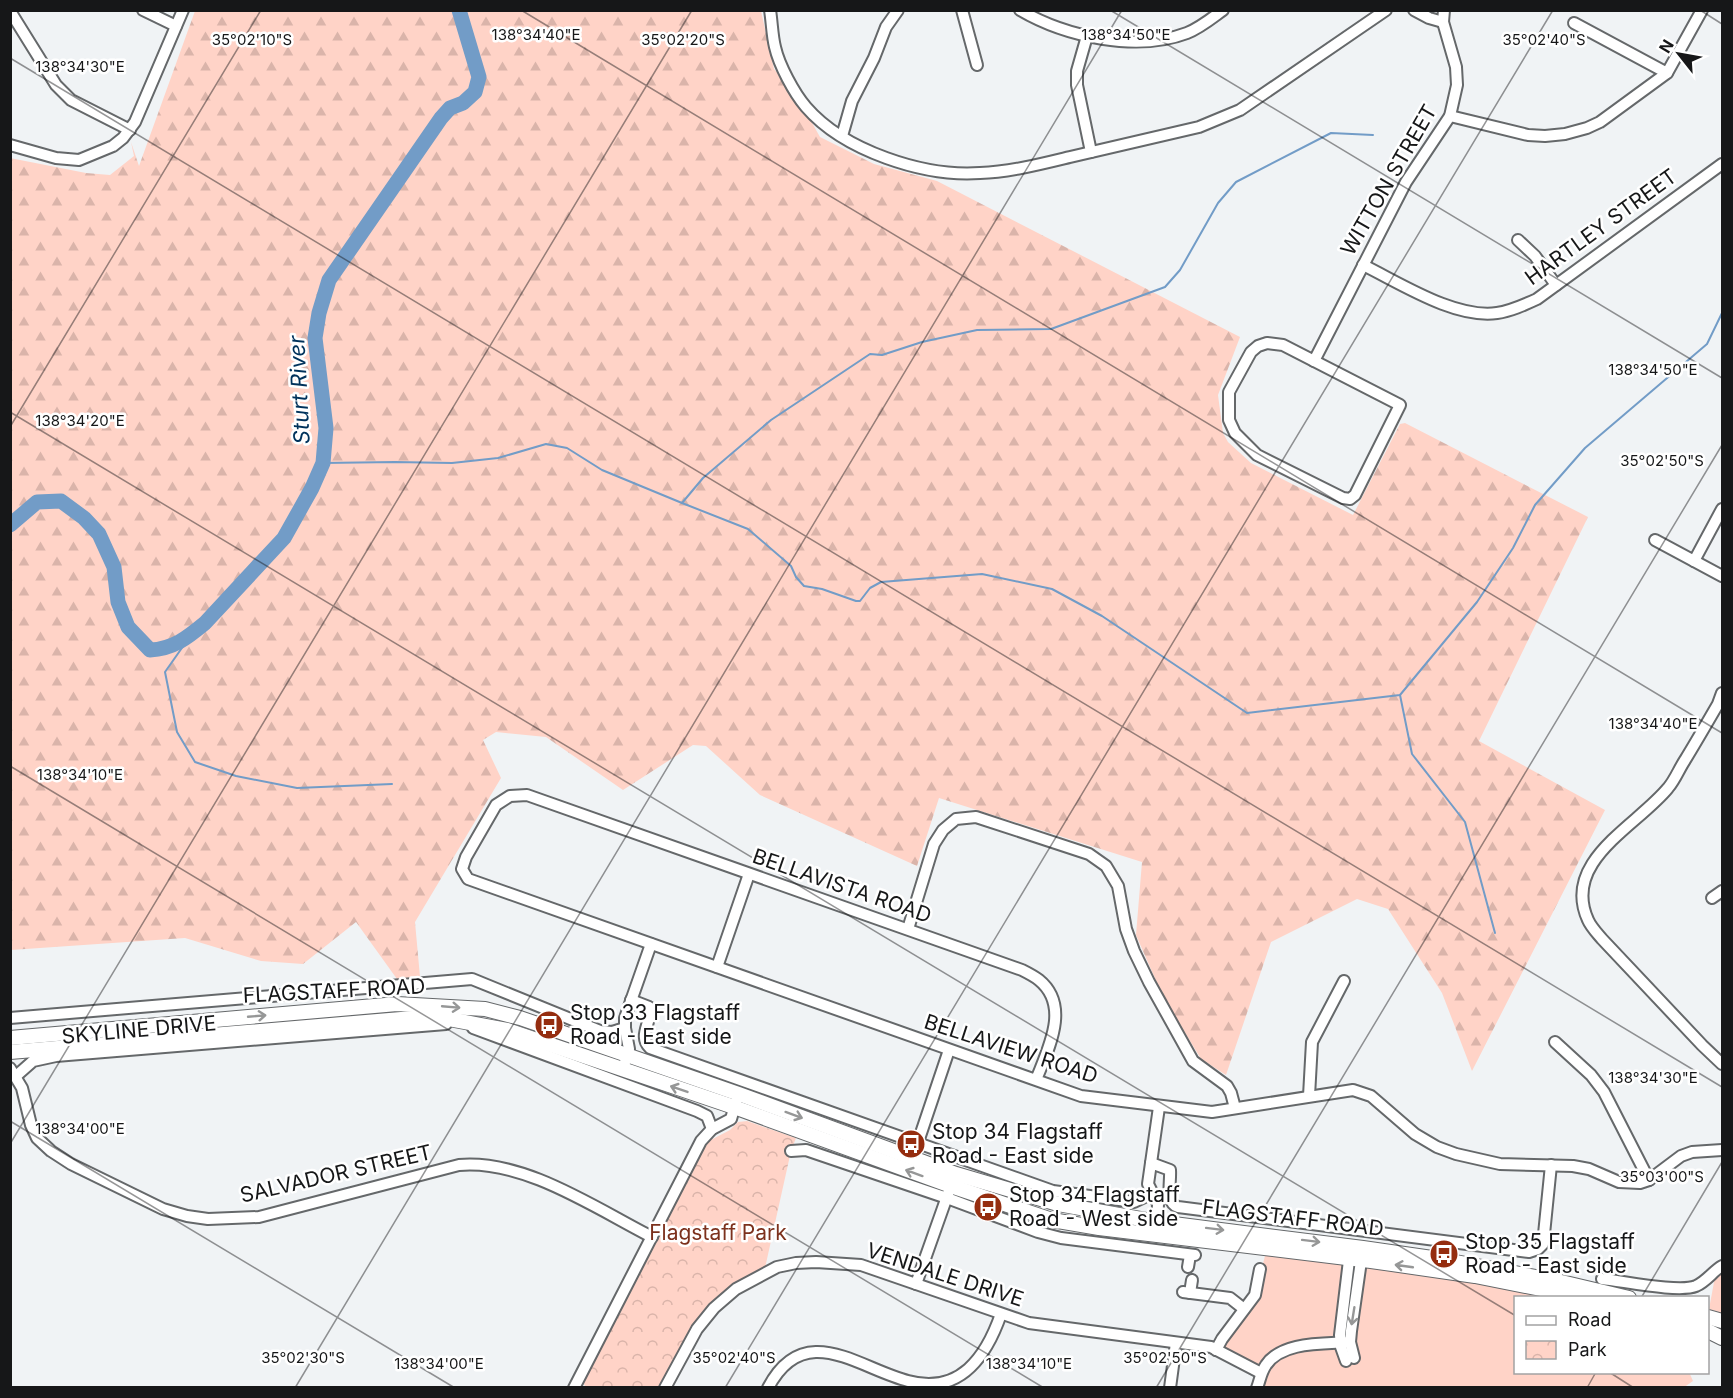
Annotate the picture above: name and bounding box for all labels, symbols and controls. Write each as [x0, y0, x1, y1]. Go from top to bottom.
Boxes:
north arrow [1649, 24, 1709, 84]
text: 138°34'40"E [492, 25, 580, 44]
text: 138°34'50"E [1081, 25, 1171, 44]
text: 35°02'10"S [212, 30, 292, 49]
text: 35°02'20"S [641, 30, 725, 49]
text: 35°02'40"S [1502, 30, 1586, 49]
text: N [1654, 36, 1678, 57]
text: 138°34'30"E [35, 57, 125, 76]
street label: WITTON STREET [1335, 100, 1442, 260]
street label: HARTLEY STREET [1520, 163, 1681, 290]
water label: Sturt River [283, 334, 315, 445]
text: 138°34'50"E [1608, 360, 1698, 379]
text: 138°34'20"E [35, 411, 125, 430]
text: 35°02'50"S [1620, 451, 1704, 470]
text: 138°34'40"E [1609, 714, 1697, 733]
text: 138°34'10"E [37, 765, 123, 784]
street label: BELLAVISTA ROAD [749, 843, 935, 928]
street label: FLAGSTAFF ROAD [242, 973, 426, 1008]
place label: Stop 33 Flagstaff Road - East side [570, 1000, 740, 1049]
one-way arrow [441, 1001, 461, 1012]
bus stop icon: Stop 33 Flagstaff Road - East side [533, 1009, 565, 1041]
street label: BELLAVIEW ROAD [921, 1009, 1101, 1088]
street label: SKYLINE DRIVE [61, 1010, 217, 1049]
one-way arrow [247, 1010, 267, 1021]
text: 138°34'30"E [1608, 1068, 1698, 1087]
one-way arrow [670, 1082, 689, 1093]
one-way arrow [784, 1110, 802, 1121]
text: 138°34'00"E [35, 1119, 125, 1138]
place label: Stop 34 Flagstaff Road - East side [932, 1119, 1103, 1168]
bus stop icon: Stop 34 Flagstaff Road - East side [895, 1128, 927, 1160]
street label: SALVADOR STREET [238, 1139, 434, 1208]
one-way arrow [905, 1167, 924, 1178]
text: 35°03'00"S [1620, 1167, 1704, 1186]
place label: Stop 34 Flagstaff Road - West side [1009, 1182, 1180, 1231]
bus stop icon: Stop 34 Flagstaff Road - West side [972, 1191, 1004, 1223]
street label: FLAGSTAFF ROAD [1201, 1194, 1385, 1241]
park label: Flagstaff Park [649, 1220, 787, 1245]
one-way arrow [1204, 1224, 1224, 1235]
place label: Stop 35 Flagstaff Road - East side [1465, 1229, 1635, 1278]
one-way arrow [1301, 1236, 1320, 1247]
street label: VENDALE DRIVE [863, 1237, 1027, 1312]
bus stop icon: Stop 35 Flagstaff Road - East side [1428, 1238, 1460, 1270]
one-way arrow [1395, 1260, 1415, 1271]
legend [1514, 1296, 1709, 1374]
one-way arrow [1348, 1305, 1359, 1325]
text: Road [1568, 1309, 1611, 1330]
text: Park [1568, 1339, 1607, 1360]
text: 35°02'30"S [261, 1348, 345, 1367]
text: 35°02'40"S [692, 1348, 776, 1367]
text: 35°02'50"S [1123, 1348, 1207, 1367]
text: 138°34'00"E [394, 1354, 484, 1373]
text: 138°34'10"E [986, 1354, 1072, 1373]

